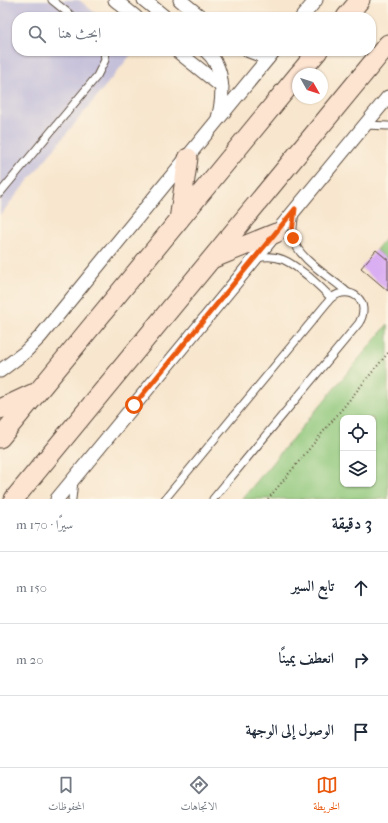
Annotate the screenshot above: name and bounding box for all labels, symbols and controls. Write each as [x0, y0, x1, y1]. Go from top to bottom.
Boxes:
search box [12, 12, 376, 56]
icon: search [26, 23, 48, 45]
text: ابحث هنا [58, 24, 101, 42]
north arrow [292, 68, 328, 104]
route end [284, 229, 302, 247]
route start [125, 396, 143, 414]
map controls [340, 415, 376, 487]
button: locate [340, 415, 376, 451]
button: layers [340, 451, 376, 487]
text: 3 دقيقة [332, 513, 372, 533]
text: سيرًا · 170 m [16, 517, 73, 532]
text: تابع السير [292, 577, 334, 595]
icon: ahead [350, 577, 372, 599]
text: 150 m [16, 580, 47, 595]
text: انعطف يمينًا [279, 649, 334, 667]
icon: right [350, 649, 372, 671]
text: 20 m [16, 652, 43, 667]
text: الوصول إلى الوجهة [245, 721, 334, 739]
icon: arrive [350, 721, 372, 743]
tab: المحفوظات [48, 774, 84, 817]
tab: الاتجاهات [180, 774, 217, 817]
tab: الخريطة [313, 774, 340, 817]

